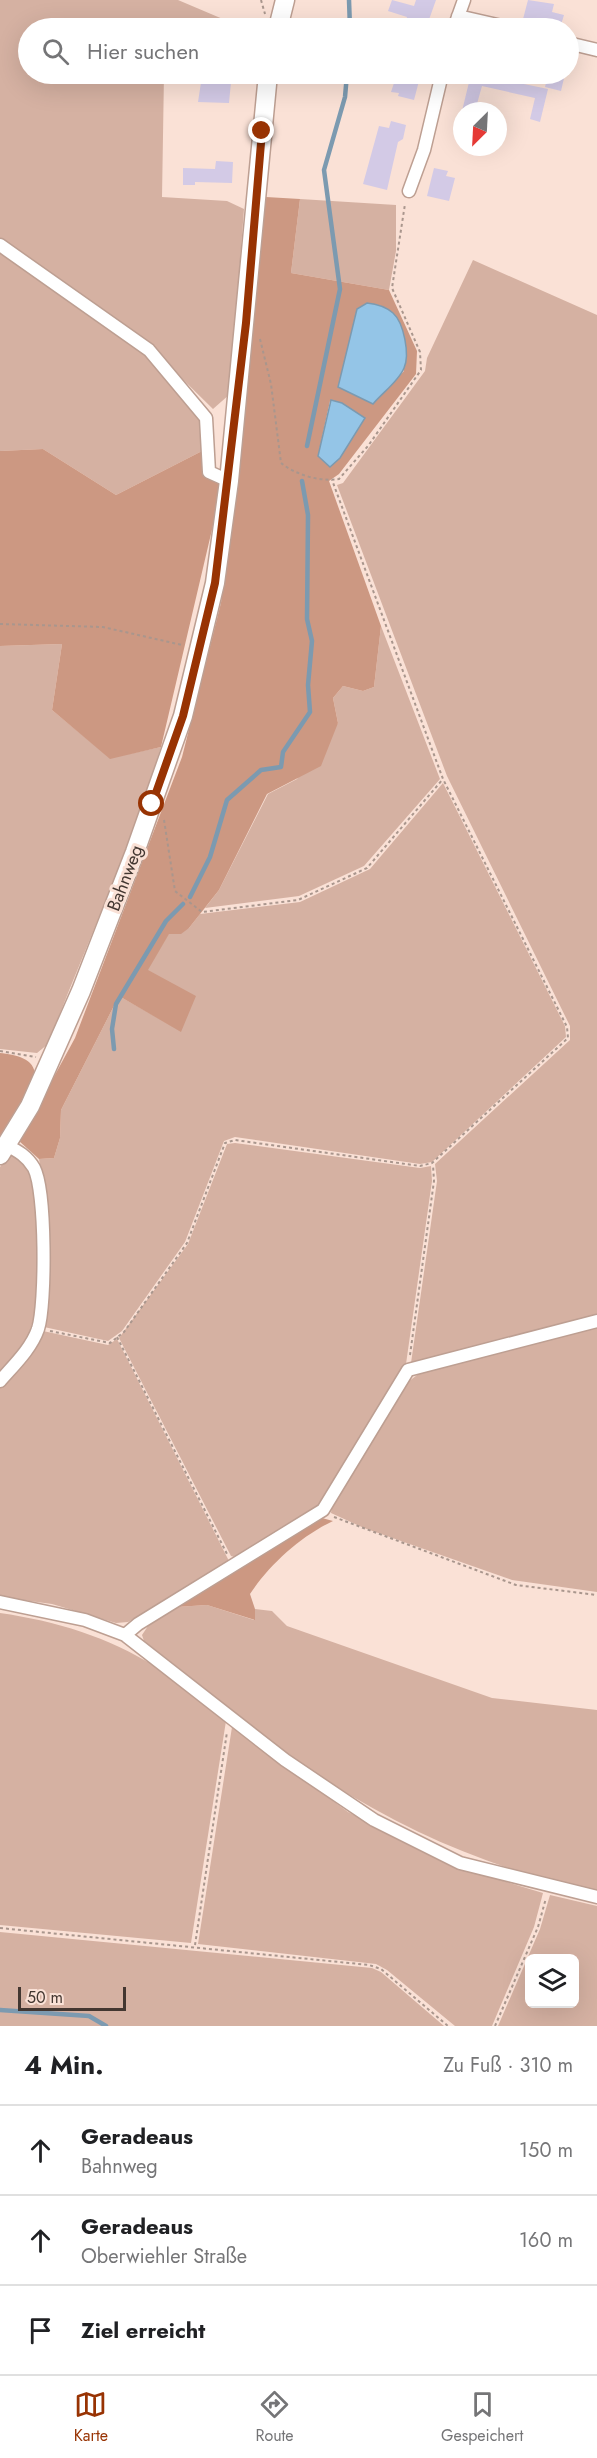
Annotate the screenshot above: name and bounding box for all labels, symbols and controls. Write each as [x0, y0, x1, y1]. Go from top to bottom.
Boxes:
search box [18, 18, 579, 84]
icon: search [39, 35, 72, 68]
text: Hier suchen [87, 35, 199, 67]
north arrow [453, 102, 507, 156]
route end [248, 117, 274, 143]
route start [138, 790, 164, 816]
street label: Bahnweg [100, 841, 150, 915]
map controls [525, 1954, 579, 2008]
button: layers [525, 1954, 579, 2008]
scale bar [18, 1984, 126, 2012]
text: 50 m [27, 1986, 63, 2009]
text: 4 Min. [24, 2046, 104, 2084]
text: Zu Fuß · 310 m [443, 2051, 573, 2080]
text: Geradeaus [81, 2120, 193, 2152]
icon: ahead [24, 2134, 57, 2167]
text: 150 m [519, 2136, 573, 2165]
text: Bahnweg [81, 2152, 158, 2181]
text: Geradeaus [81, 2210, 193, 2242]
icon: ahead [24, 2224, 57, 2257]
text: 160 m [519, 2226, 573, 2255]
text: Oberwiehler Straße [81, 2242, 247, 2271]
icon: arrive [24, 2314, 57, 2347]
text: Ziel erreicht [81, 2314, 205, 2346]
tab: Karte [74, 2388, 108, 2447]
tab: Route [255, 2388, 294, 2447]
tab: Gespeichert [441, 2388, 523, 2447]

